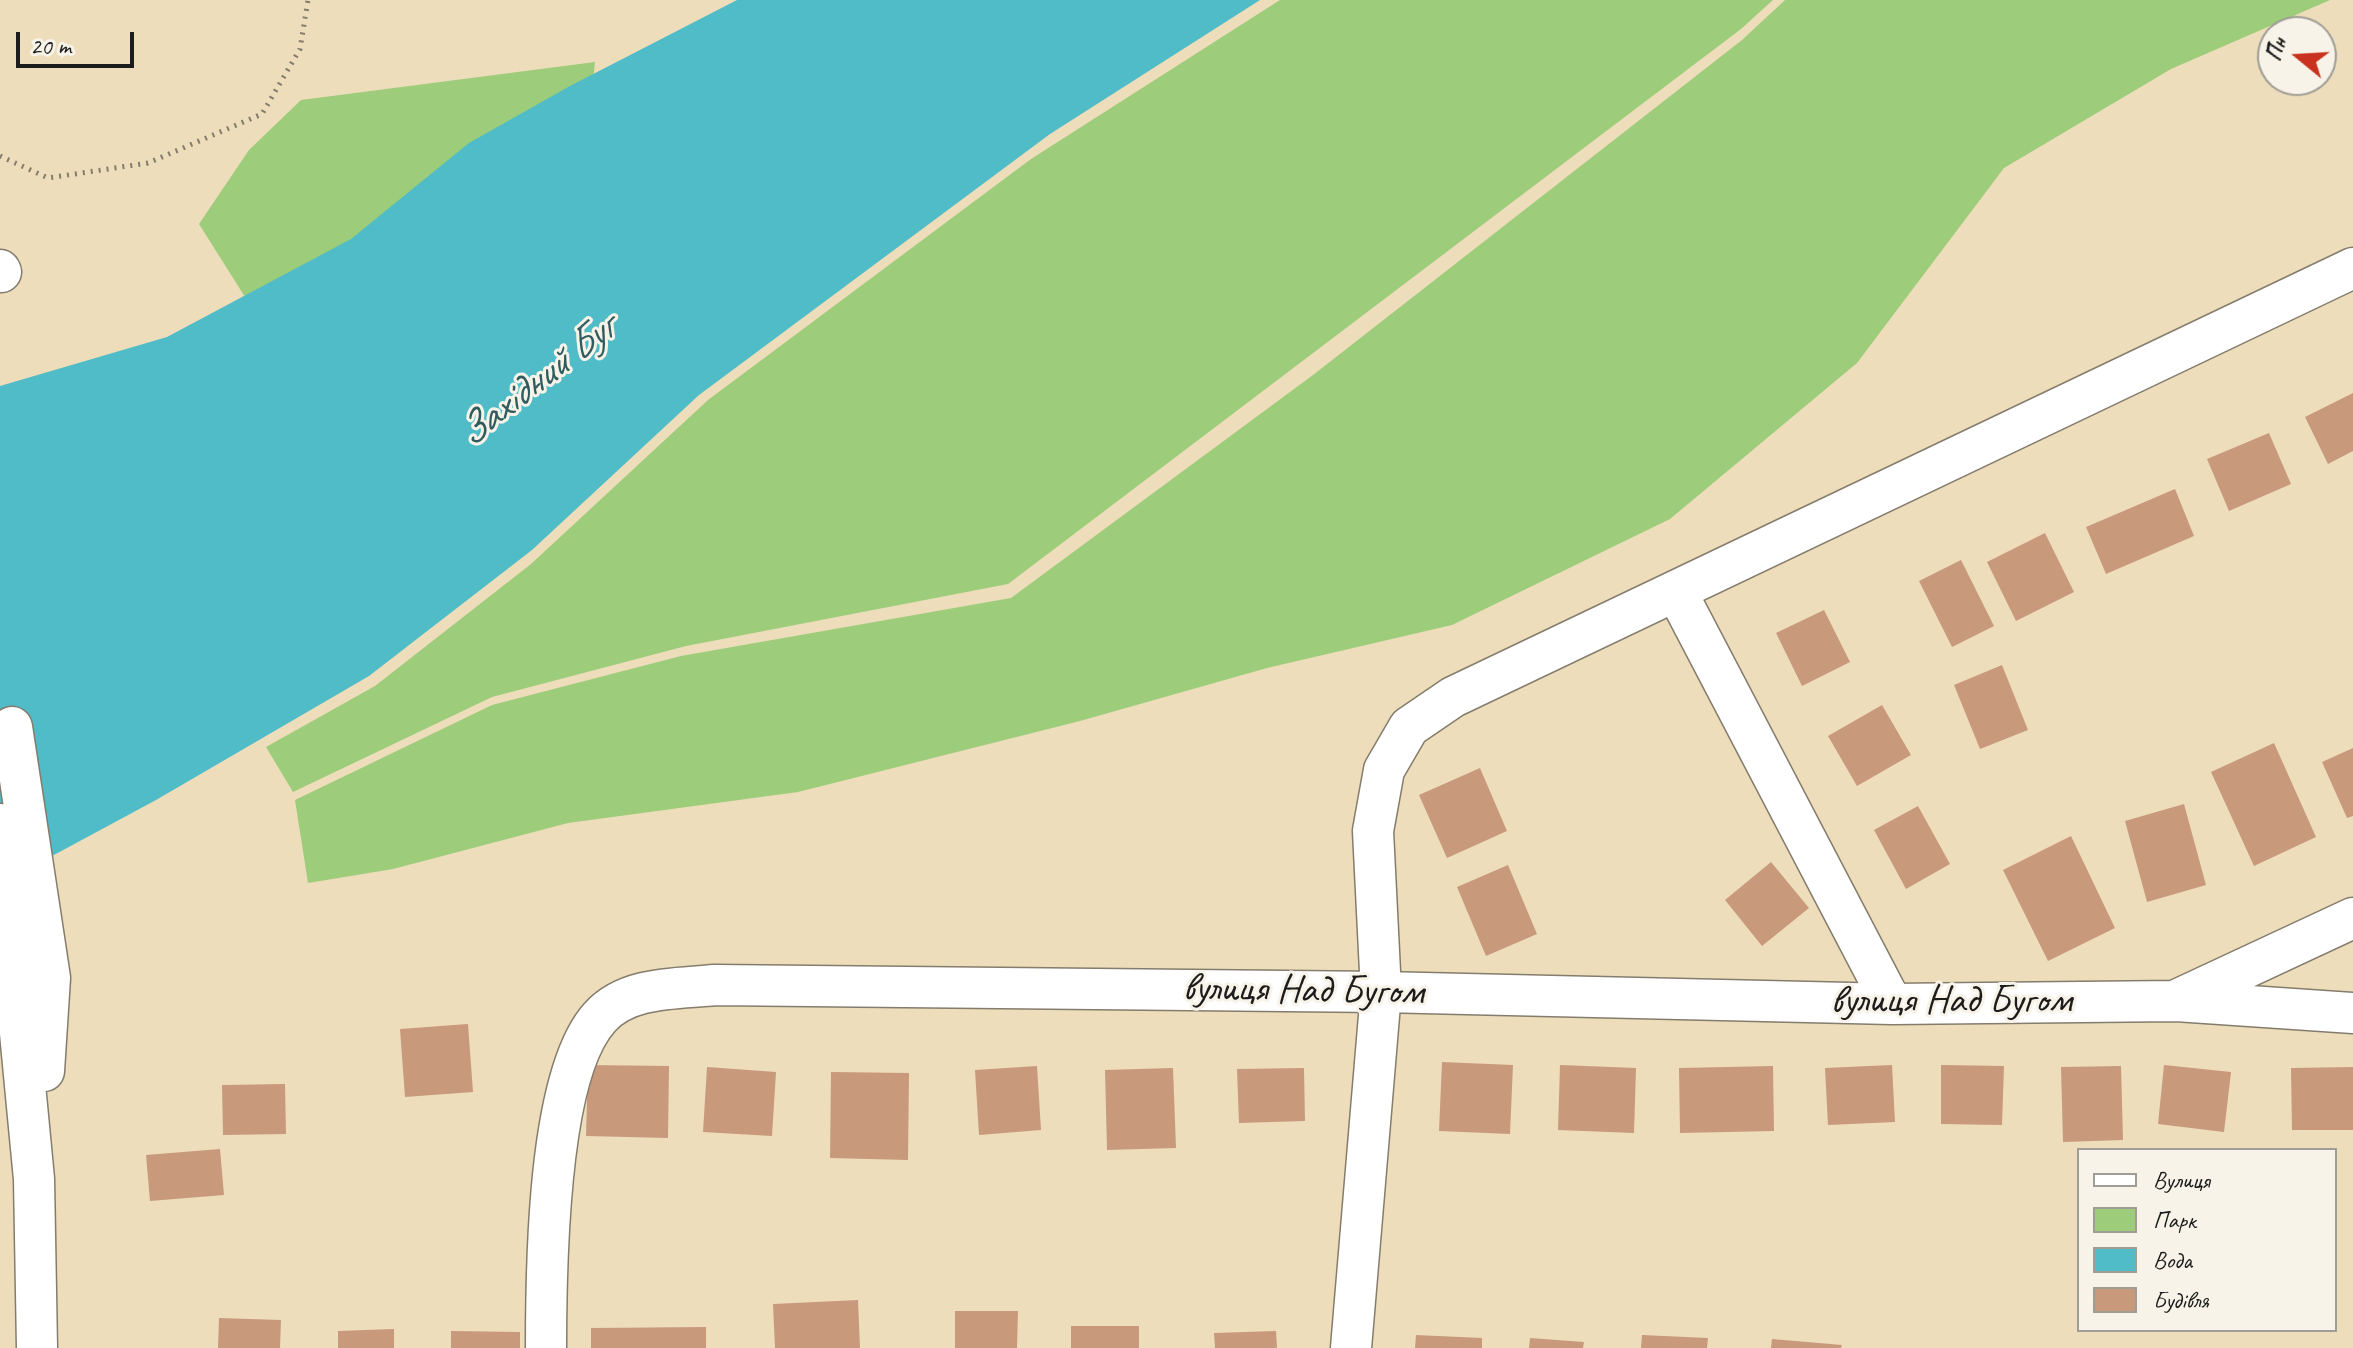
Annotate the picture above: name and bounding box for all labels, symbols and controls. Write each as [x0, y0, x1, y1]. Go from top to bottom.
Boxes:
scale bar [20, 16, 138, 66]
north arrow [2257, 16, 2337, 96]
text: 20 m [30, 31, 71, 61]
text: Пн [2259, 34, 2293, 64]
water label: Західний Буг [448, 305, 626, 459]
street label: вулиця Над Бугом [1182, 965, 1424, 1017]
street label: вулиця Над Бугом [1831, 978, 2071, 1026]
legend [2077, 1148, 2337, 1332]
text: Вулиця [2153, 1165, 2210, 1195]
text: Парк [2153, 1205, 2196, 1235]
text: Вода [2153, 1245, 2192, 1275]
text: Будівля [2153, 1285, 2209, 1315]

